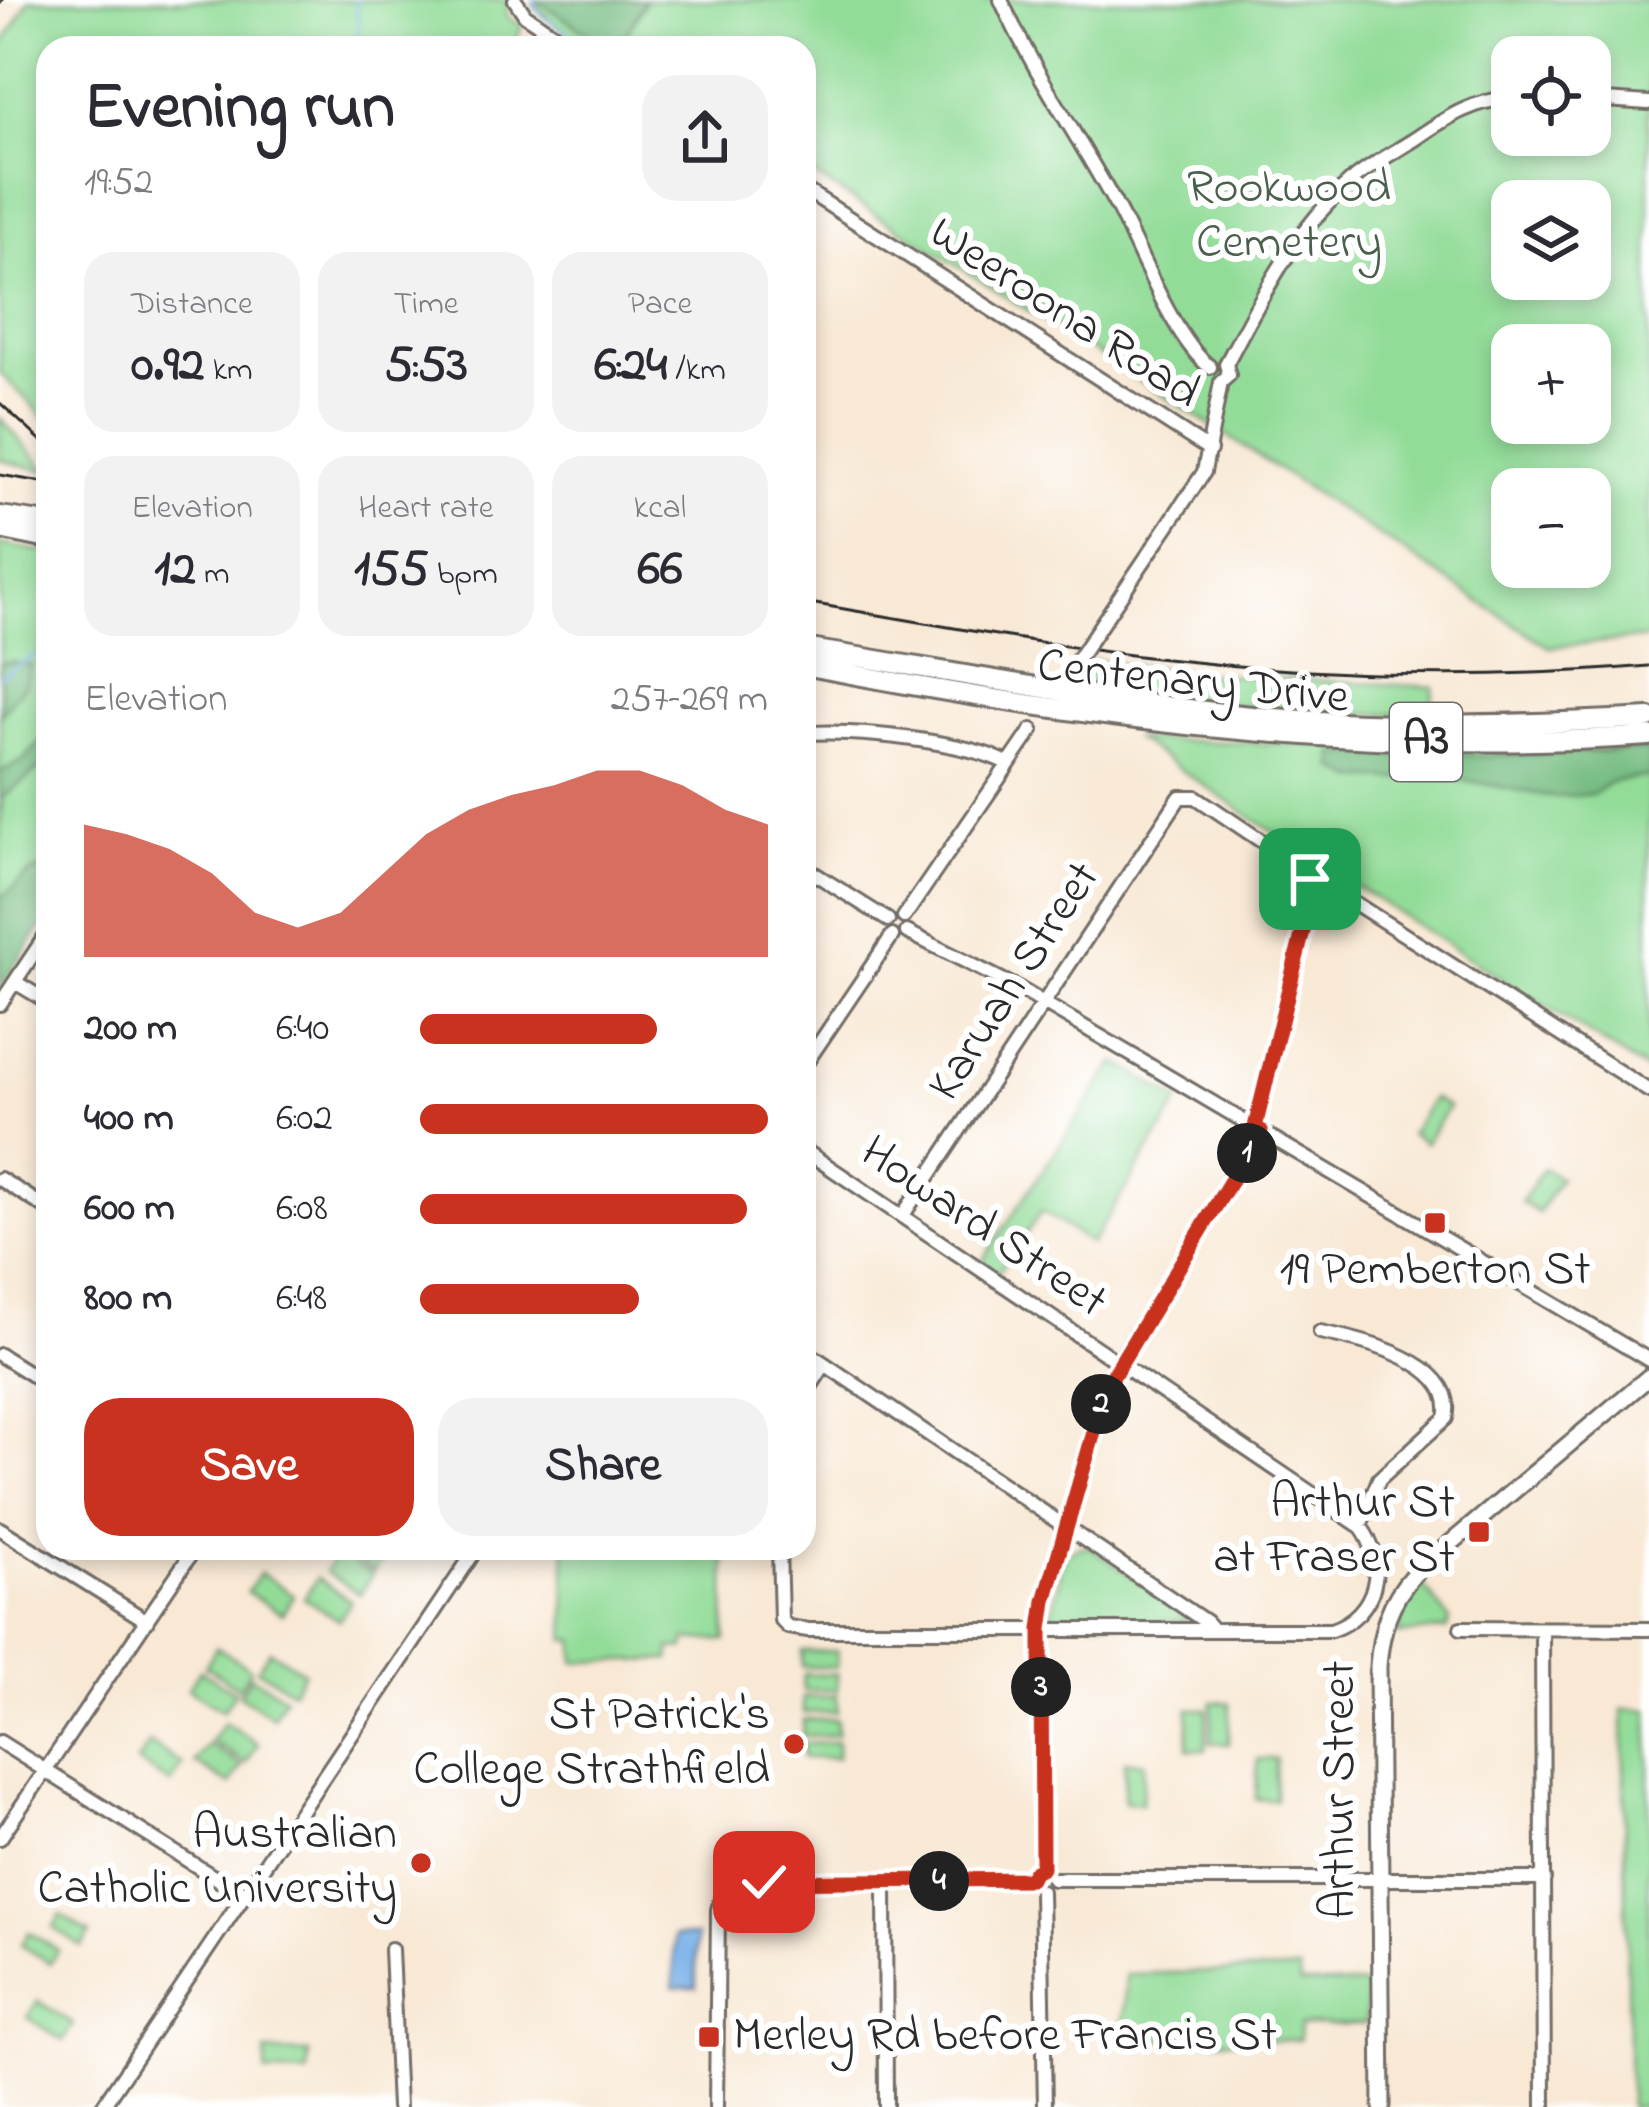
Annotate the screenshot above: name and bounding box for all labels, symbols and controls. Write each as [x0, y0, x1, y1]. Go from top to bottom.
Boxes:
map controls [1491, 36, 1611, 588]
button: locate [1491, 36, 1611, 156]
text: Evening run [84, 62, 395, 158]
button: share [642, 75, 768, 201]
park label: Rookwood Cemetery [1187, 154, 1391, 279]
text: 19:52 [84, 155, 153, 212]
button: layers [1491, 180, 1611, 300]
street label: Weeroona Road [915, 200, 1213, 428]
text: Distance [131, 281, 253, 329]
text: Time [393, 281, 459, 329]
text: Pace [628, 281, 692, 329]
button: + [1491, 324, 1611, 444]
text: 0.92 [131, 329, 204, 404]
text: 5:53 [384, 329, 468, 404]
text: 6:24 [594, 329, 667, 404]
text: km [204, 347, 253, 395]
text: /km [667, 347, 726, 395]
button: − [1491, 468, 1611, 588]
text: Elevation [131, 485, 253, 533]
text: Heart rate [358, 485, 494, 533]
text: kcal [634, 485, 686, 533]
text: 12 [154, 533, 196, 608]
text: 155 [354, 533, 429, 608]
text: 66 [638, 533, 682, 608]
text: m [196, 551, 230, 599]
text: bpm [429, 551, 498, 599]
street label: Centenary Drive [1034, 632, 1353, 734]
text: Elevation [84, 672, 227, 729]
text: 257–269 m [611, 672, 768, 729]
road number: A3 [1390, 703, 1462, 781]
pin [1259, 828, 1361, 930]
icon: arrive [1277, 846, 1343, 912]
street label: Karuah Street [911, 848, 1119, 1116]
text: 200 m [84, 1001, 177, 1058]
text: 6:40 [276, 1001, 329, 1058]
text: 400 m [84, 1091, 174, 1148]
text: 6:02 [276, 1091, 333, 1148]
street label: Howard Street [845, 1119, 1121, 1337]
pin: 1 [1217, 1123, 1277, 1183]
text: 1 [1242, 1129, 1252, 1177]
text: 600 m [84, 1181, 175, 1238]
text: 6:08 [276, 1181, 328, 1238]
marker: 19 Pemberton St [1422, 1210, 1448, 1236]
place label: 19 Pemberton St [1280, 1236, 1590, 1306]
text: 800 m [84, 1271, 172, 1328]
text: 6:48 [276, 1271, 327, 1328]
pin: 2 [1071, 1374, 1131, 1434]
text: 2 [1093, 1380, 1109, 1428]
button: Save [84, 1398, 414, 1536]
button: Share [438, 1398, 768, 1536]
place label: Arthur St at Fraser St [1213, 1469, 1455, 1594]
marker: Arthur St at Fraser St [1466, 1519, 1492, 1545]
pin: 3 [1011, 1657, 1071, 1717]
street label: Arthur Street [1306, 1661, 1376, 1919]
text: 3 [1034, 1663, 1048, 1711]
place label: St Patrick's College Strathfield [413, 1681, 770, 1807]
marker: St Patrick's College Strathfield [781, 1731, 807, 1757]
place label: Australian Catholic University [37, 1800, 397, 1925]
pin [713, 1831, 815, 1933]
icon: check [731, 1849, 797, 1915]
marker: Australian Catholic University [408, 1850, 434, 1876]
pin: 4 [909, 1851, 969, 1911]
text: 4 [932, 1857, 946, 1905]
place label: Merley Rd before Francis St [733, 2002, 1277, 2072]
marker: Merley Rd before Francis St [696, 2024, 722, 2050]

